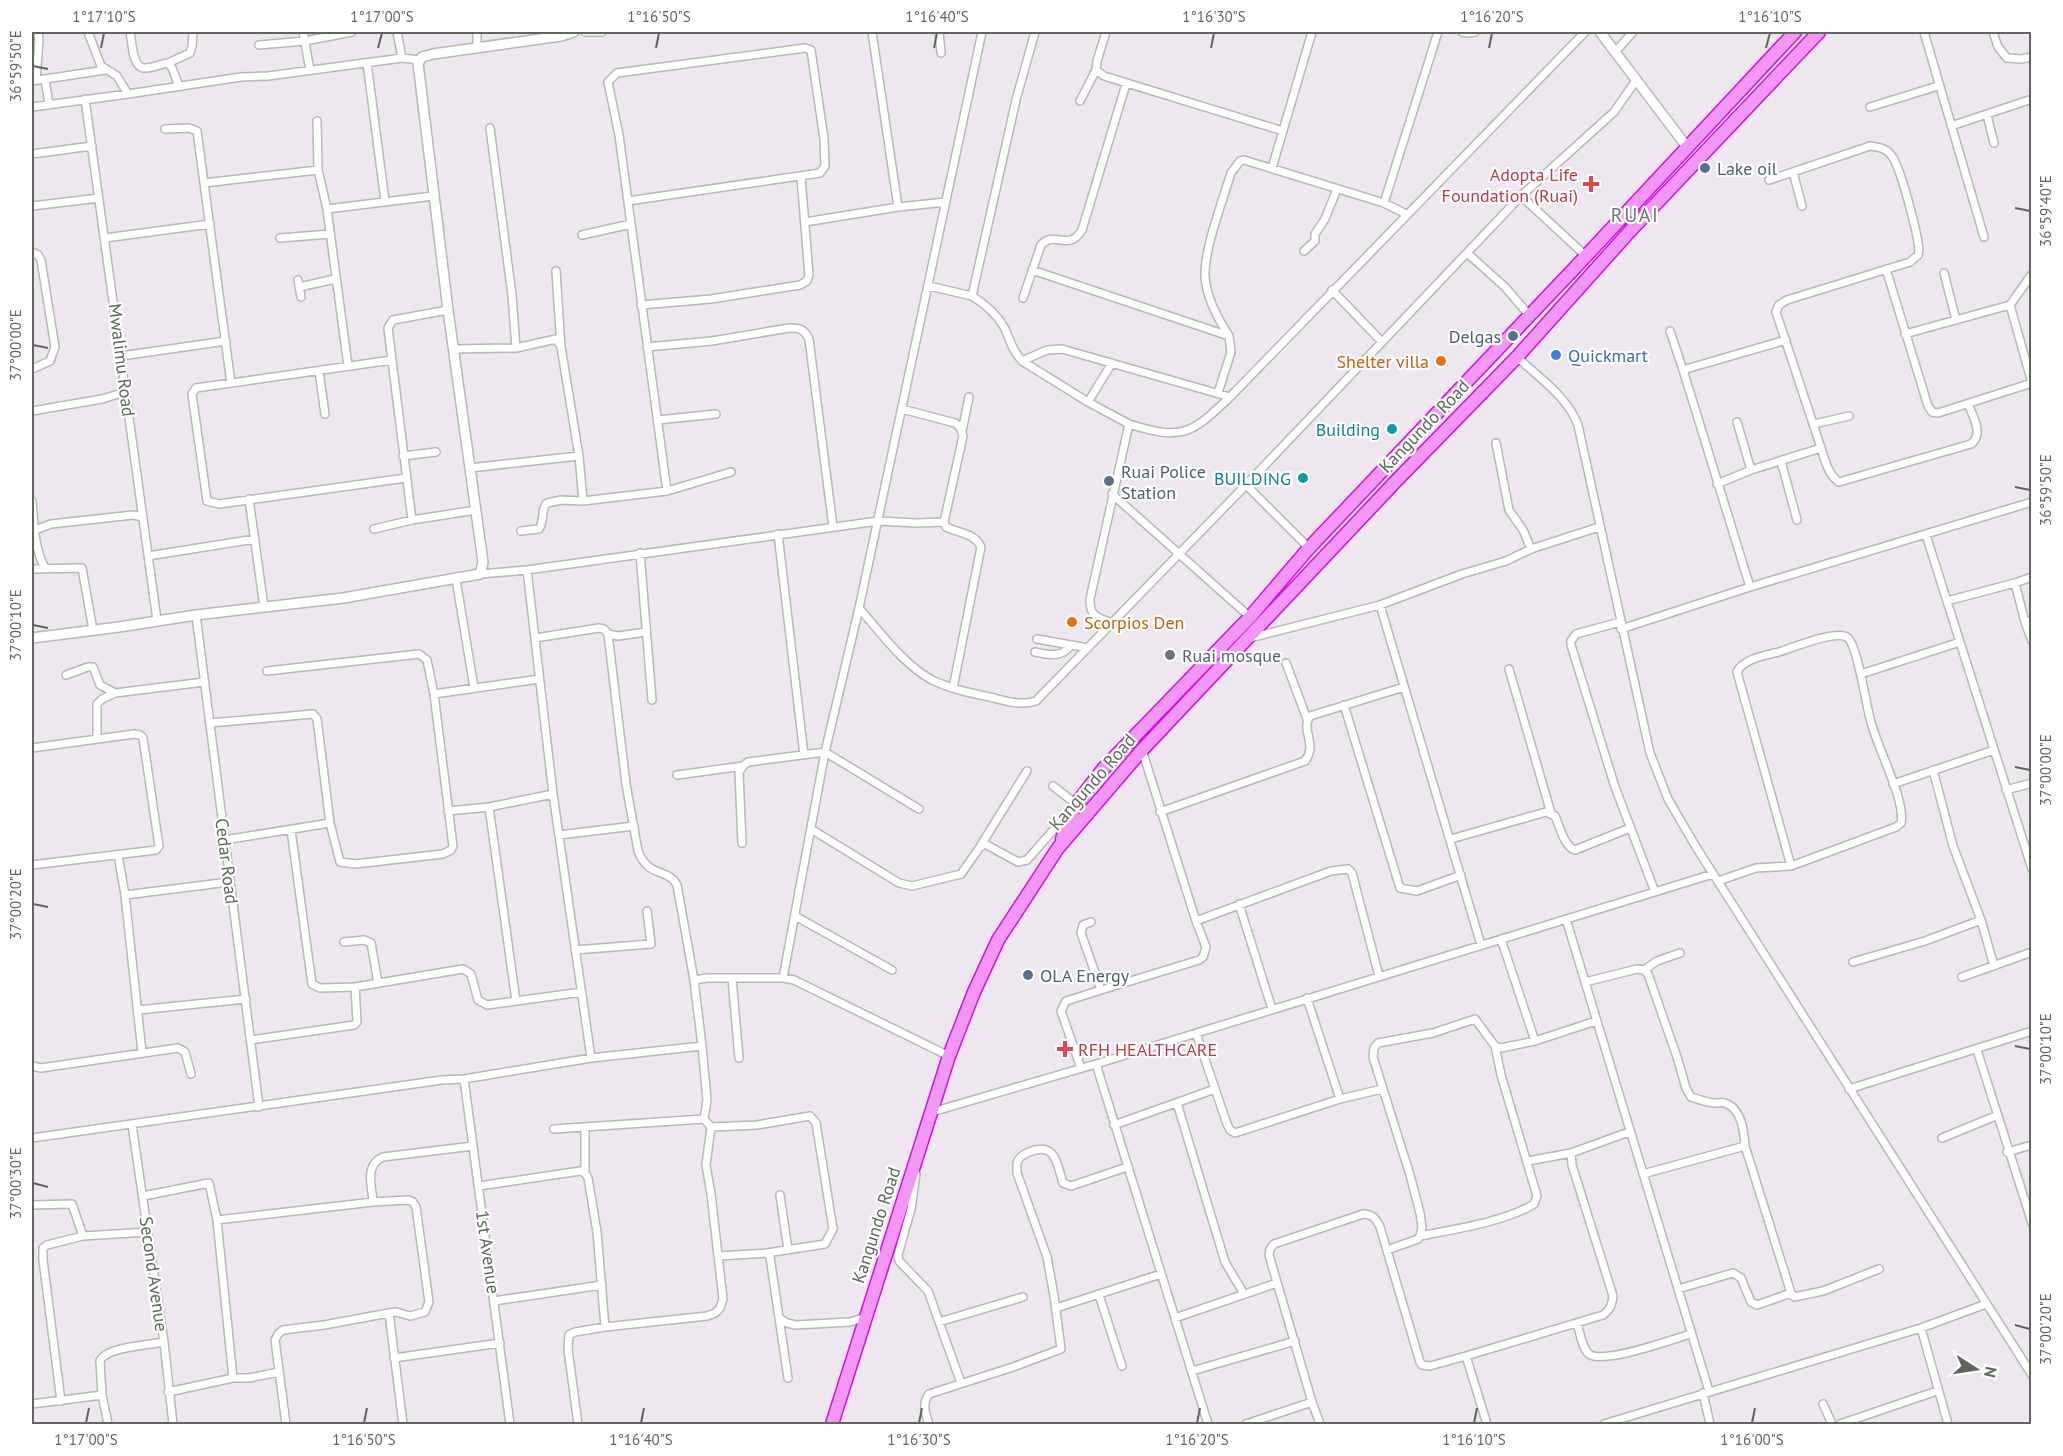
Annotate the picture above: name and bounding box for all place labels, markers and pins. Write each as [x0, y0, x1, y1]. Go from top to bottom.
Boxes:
place label: Lake oil [1717, 157, 1778, 180]
marker: Lake oil [1698, 161, 1712, 175]
place label: Adopta Life Foundation (Ruai) [1442, 163, 1578, 207]
marker: Adopta Life Foundation (Ruai) [1582, 175, 1600, 193]
place label: Delgas [1449, 325, 1501, 348]
marker: Delgas [1506, 329, 1520, 343]
place label: Quickmart [1568, 344, 1648, 367]
marker: Quickmart [1549, 348, 1563, 362]
place label: Shelter villa [1337, 350, 1429, 373]
marker: Shelter villa [1434, 354, 1448, 368]
place label: Building [1316, 418, 1380, 441]
marker: Building [1385, 422, 1399, 436]
place label: Ruai Police Station [1121, 460, 1206, 504]
place label: BUILDING [1214, 467, 1291, 490]
marker: BUILDING [1296, 471, 1310, 485]
marker: Ruai Police Station [1102, 474, 1116, 488]
place label: Scorpios Den [1084, 611, 1184, 634]
marker: Scorpios Den [1065, 615, 1079, 629]
place label: Ruai mosque [1182, 644, 1281, 667]
marker: Ruai mosque [1163, 648, 1177, 662]
place label: OLA Energy [1040, 964, 1130, 987]
marker: OLA Energy [1021, 968, 1035, 982]
place label: RFH HEALTHCARE [1078, 1038, 1217, 1061]
marker: RFH HEALTHCARE [1056, 1040, 1074, 1058]

